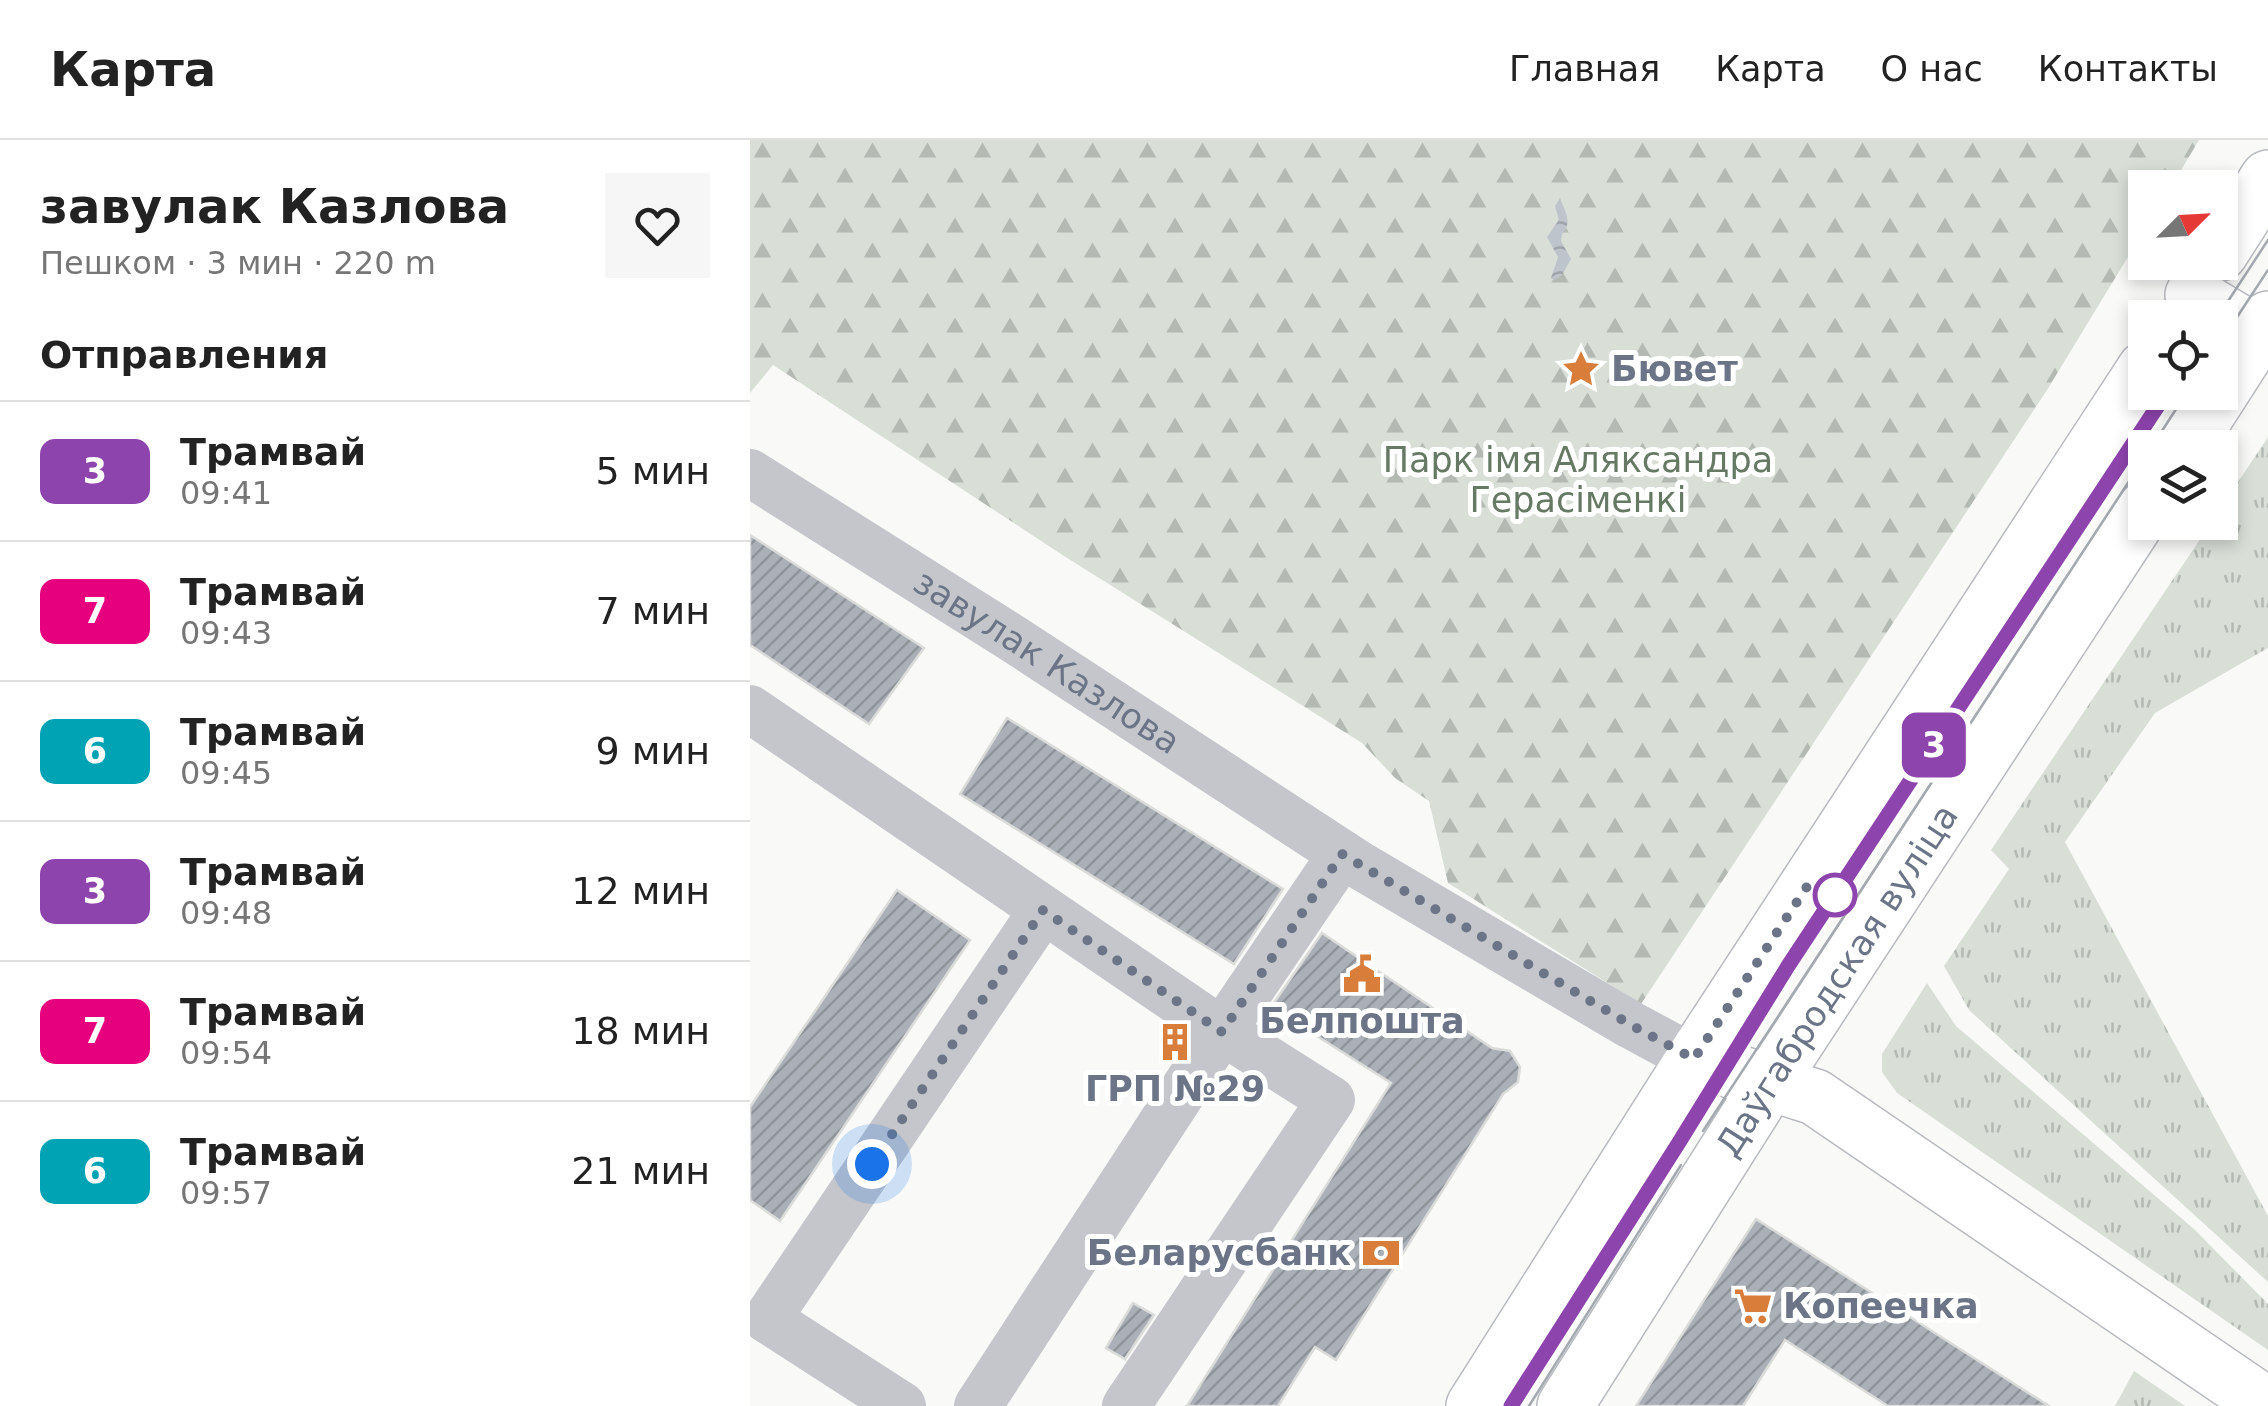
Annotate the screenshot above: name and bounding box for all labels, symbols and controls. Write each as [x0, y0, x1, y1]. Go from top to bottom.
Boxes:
text: Карта [50, 41, 216, 97]
text: Главная [1509, 49, 1660, 89]
text: Карта [1715, 49, 1826, 89]
text: О нас [1881, 49, 1983, 89]
text: Контакты [2038, 49, 2218, 89]
north arrow [2128, 170, 2238, 280]
map controls [2128, 170, 2238, 540]
button: heart [605, 173, 710, 278]
text: завулак Казлова [40, 178, 509, 234]
text: Пешком · 3 мин · 220 m [40, 244, 436, 282]
button: locate [2128, 300, 2238, 410]
text: Отправления [40, 333, 328, 377]
place icon: Бювет [1560, 348, 1602, 390]
place label: Бювет [1611, 349, 1739, 389]
text: Трамвай [180, 430, 366, 474]
button: layers [2128, 430, 2238, 540]
park label: Парк імя Аляксандра Герасіменкі [1383, 440, 1773, 520]
text: 5 мин [596, 449, 710, 493]
text: 3 [83, 451, 107, 491]
text: 09:41 [180, 474, 272, 512]
street label: завулак Казлова [907, 561, 1187, 762]
text: Трамвай [180, 570, 366, 614]
text: 7 мин [596, 589, 710, 633]
text: 7 [83, 591, 107, 631]
text: 09:43 [180, 614, 272, 652]
text: Трамвай [180, 710, 366, 754]
line badge: 3 [1902, 712, 1966, 778]
text: 3 [1922, 725, 1946, 765]
text: 9 мин [596, 729, 710, 773]
text: 6 [83, 731, 107, 771]
text: 09:45 [180, 754, 272, 792]
street label: Даўгабродская вуліца [1708, 797, 1966, 1164]
text: Трамвай [180, 850, 366, 894]
text: 12 мин [571, 869, 710, 913]
text: 3 [83, 871, 107, 911]
unlabelled marker [1814, 874, 1856, 916]
text: 09:48 [180, 894, 272, 932]
public building icon: Белпошта [1341, 953, 1383, 995]
text: Трамвай [180, 990, 366, 1034]
place label: Белпошта [1259, 1001, 1465, 1041]
text: 18 мин [571, 1009, 710, 1053]
text: 7 [83, 1011, 107, 1051]
building icon: ГРП №29 [1154, 1021, 1196, 1063]
text: 09:54 [180, 1034, 272, 1072]
place label: ГРП №29 [1085, 1069, 1265, 1109]
text: Трамвай [180, 1130, 366, 1174]
your location [847, 1139, 897, 1189]
text: 21 мин [571, 1149, 710, 1193]
text: 6 [83, 1151, 107, 1191]
text: 09:57 [180, 1174, 272, 1212]
bank icon: Беларусбанк [1360, 1232, 1402, 1274]
place label: Беларусбанк [1087, 1233, 1351, 1273]
supermarket icon: Копеечка [1732, 1285, 1774, 1327]
place label: Копеечка [1783, 1286, 1979, 1326]

